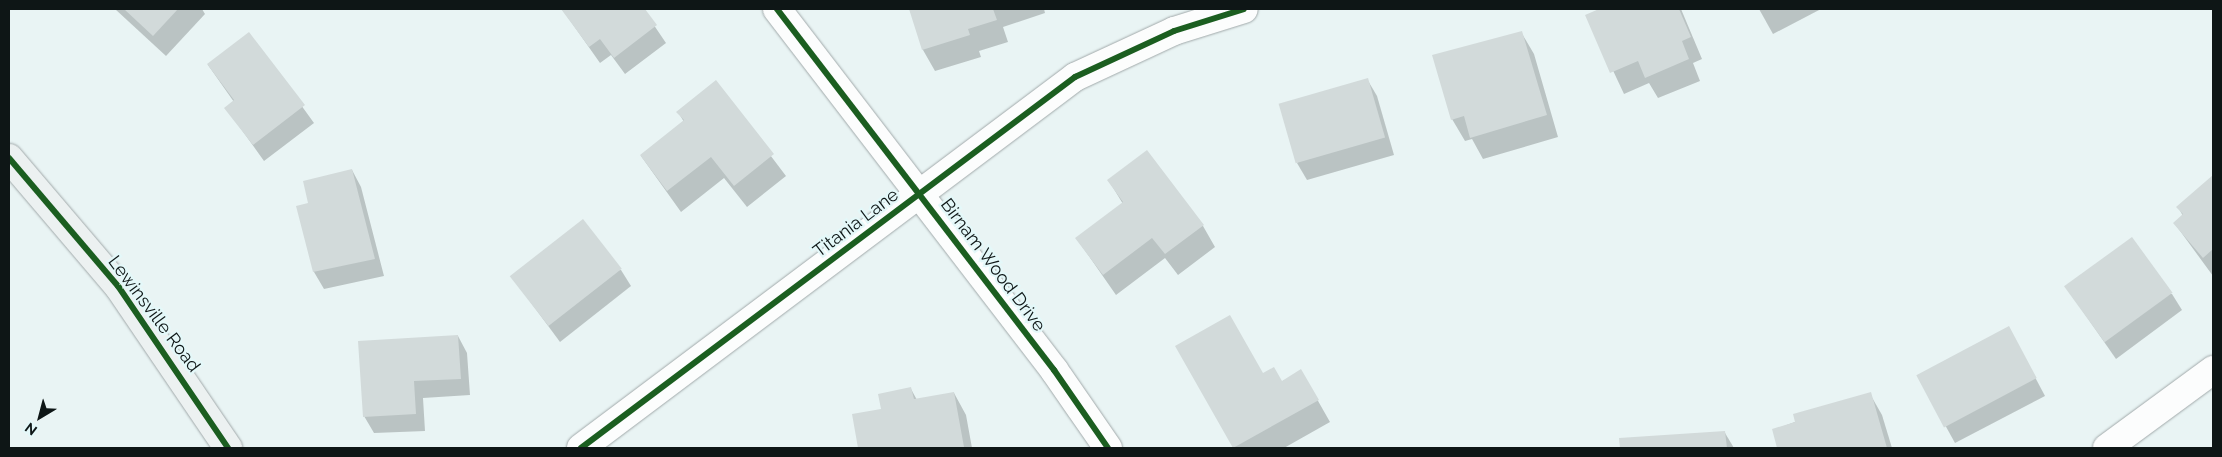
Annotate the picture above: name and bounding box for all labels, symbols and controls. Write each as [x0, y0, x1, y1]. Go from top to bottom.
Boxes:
street label: Titania Lane [809, 184, 903, 262]
street label: Birnam Wood Drive [936, 194, 1050, 336]
street label: Lewinsville Road [103, 252, 205, 376]
north arrow [15, 392, 65, 442]
text: N [22, 419, 40, 439]

